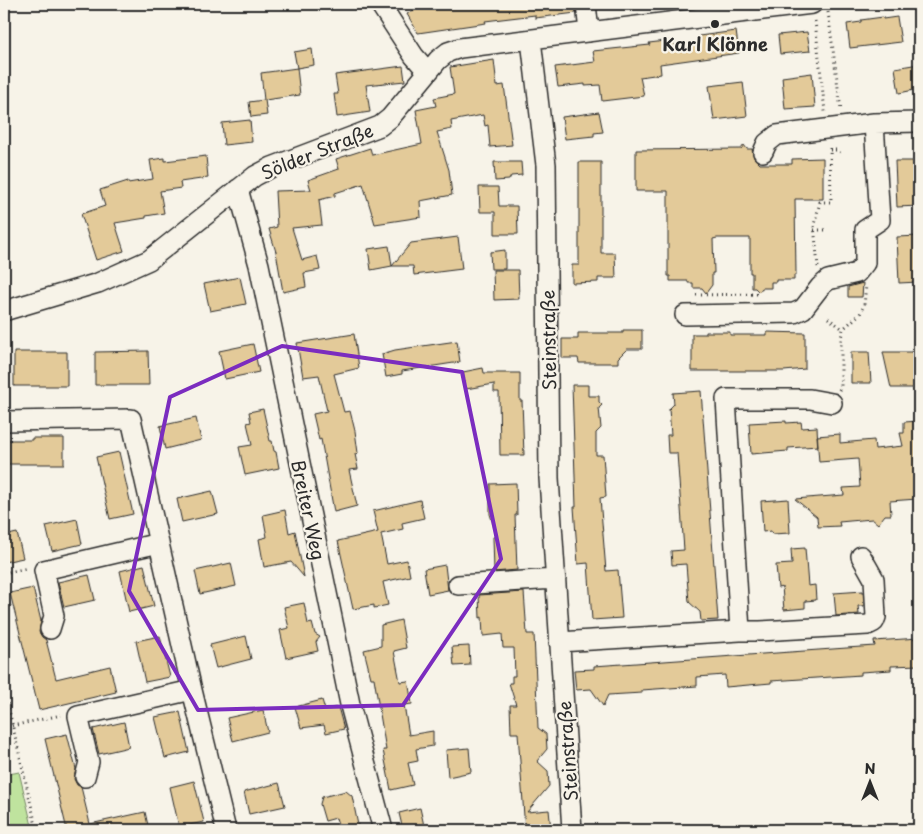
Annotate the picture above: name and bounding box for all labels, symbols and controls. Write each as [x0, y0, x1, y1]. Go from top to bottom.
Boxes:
marker: Karl Klönne [709, 18, 721, 30]
place label: Karl Klönne [662, 30, 768, 57]
street label: Sölder Straße [257, 116, 377, 186]
street label: Steinstraße [534, 290, 562, 390]
street label: Breiter Weg [285, 457, 333, 563]
street label: Steinstraße [550, 700, 584, 802]
north arrow [846, 756, 896, 806]
text: N [864, 758, 876, 779]

